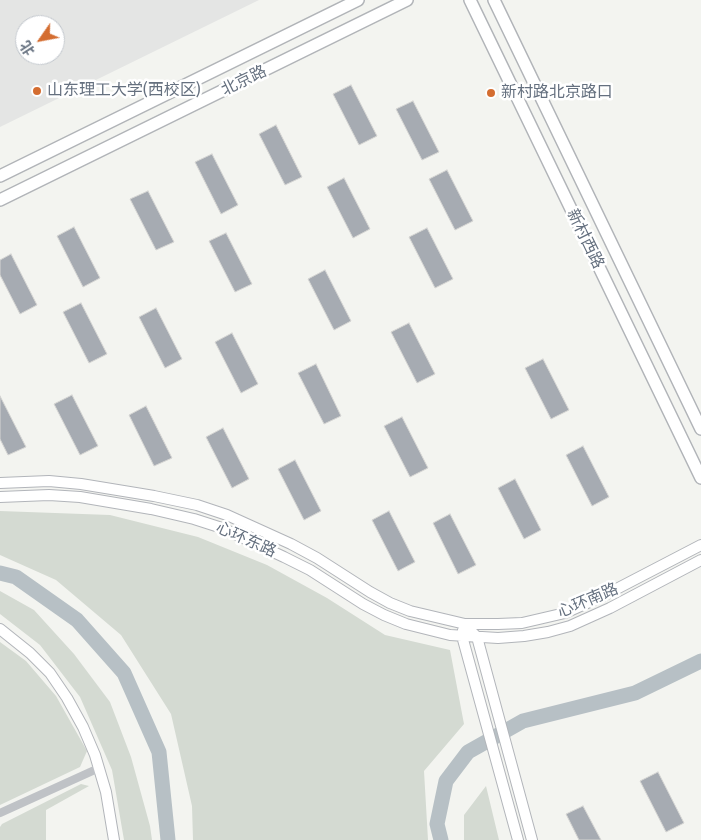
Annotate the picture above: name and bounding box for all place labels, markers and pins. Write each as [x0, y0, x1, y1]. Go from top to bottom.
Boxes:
place label: 山东理工大学(西校区) [47, 81, 200, 101]
place label: 新村路北京路口 [501, 83, 613, 103]
marker: 山东理工大学(西校区) [31, 85, 43, 97]
marker: 新村路北京路口 [485, 87, 497, 99]

